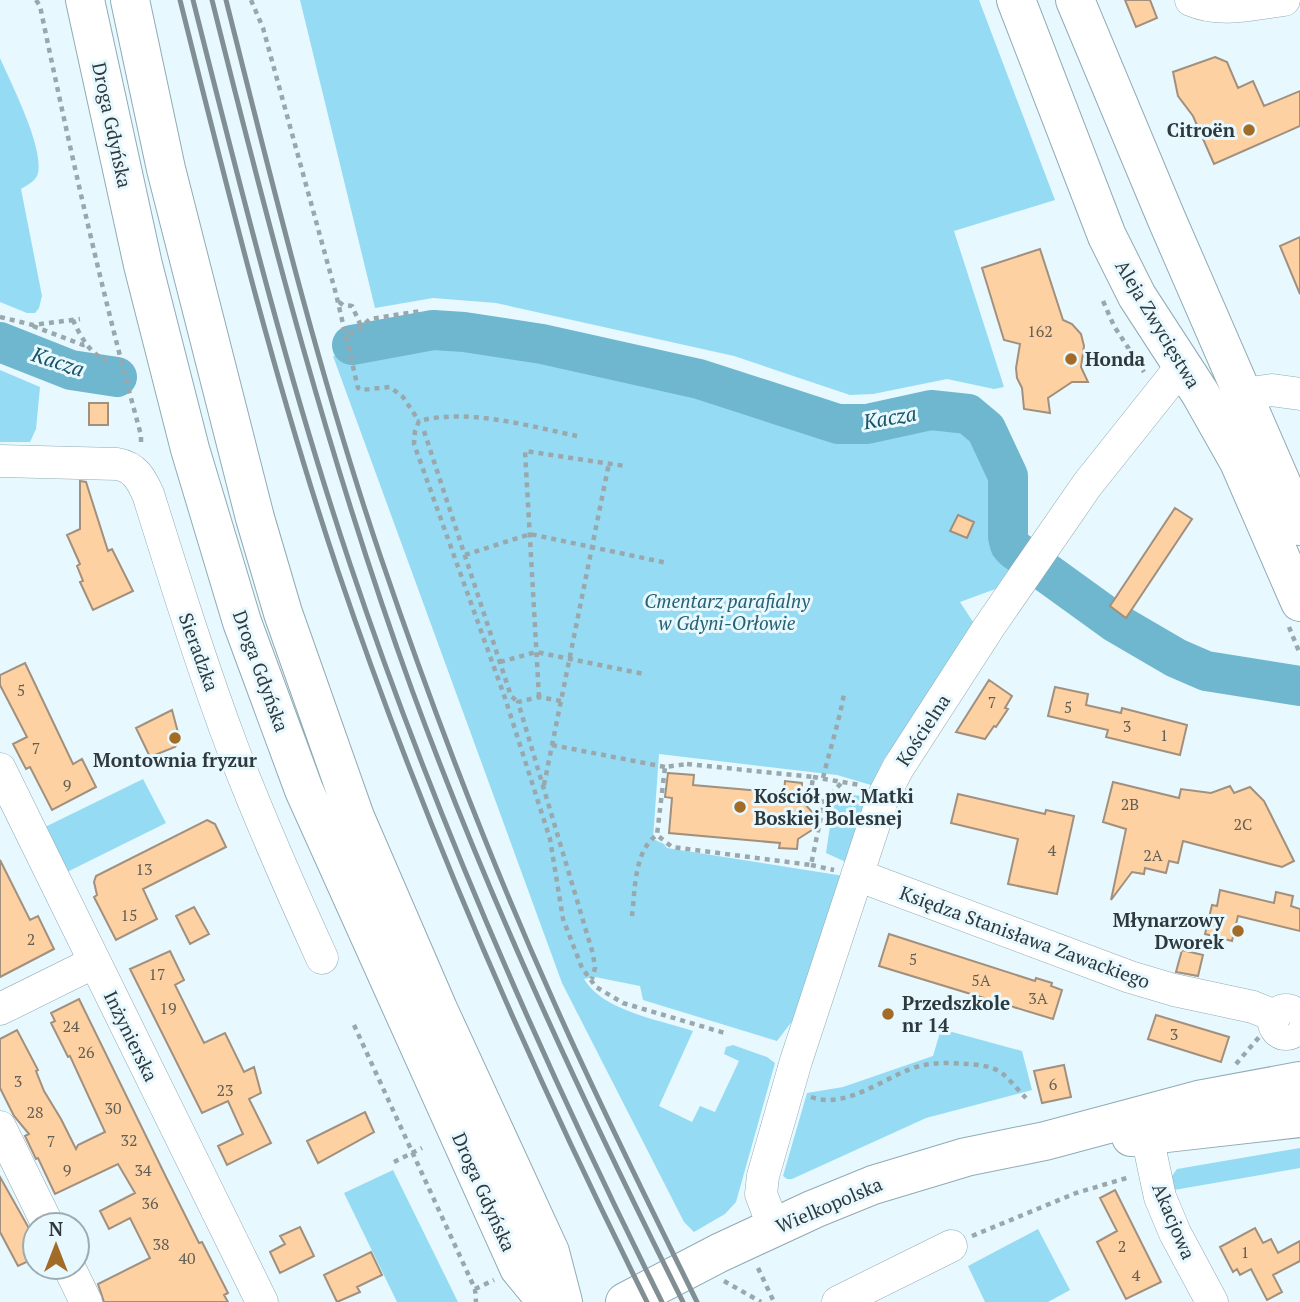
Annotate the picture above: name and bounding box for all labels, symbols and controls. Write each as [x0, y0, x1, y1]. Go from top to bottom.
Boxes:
street label: Droga Gdyńska [87, 60, 138, 190]
place label: Citroën [1167, 117, 1236, 142]
marker: Citroën [1241, 122, 1257, 138]
street label: Aleja Zwycięstwa [1110, 255, 1207, 393]
house number: 162 [1027, 320, 1053, 342]
water label: Kacza [28, 339, 88, 383]
place label: Honda [1085, 346, 1146, 371]
marker: Honda [1063, 351, 1079, 367]
water label: Kacza [860, 399, 919, 436]
park label: Cmentarz parafialny w Gdyni-Orłowie [644, 588, 811, 635]
street label: Droga Gdyńska [228, 607, 295, 735]
street label: Sieradzka [174, 609, 225, 695]
house number: 5 [17, 679, 25, 701]
street label: Kościelna [890, 689, 955, 770]
house number: 7 [988, 691, 996, 713]
house number: 5 [1064, 696, 1072, 718]
house number: 3 [1123, 715, 1131, 737]
house number: 1 [1160, 724, 1168, 746]
marker: Montownia fryzur [167, 730, 183, 746]
house number: 7 [32, 737, 40, 759]
place label: Montownia fryzur [93, 747, 258, 772]
house number: 9 [63, 774, 71, 796]
place label: Kościół pw. Matki Boskiej Bolesnej [754, 783, 914, 830]
house number: 2B [1121, 793, 1139, 815]
marker: Kościół pw. Matki Boskiej Bolesnej [732, 799, 748, 815]
house number: 2C [1234, 813, 1252, 835]
house number: 4 [1048, 839, 1057, 861]
house number: 2A [1143, 844, 1163, 866]
house number: 13 [135, 858, 153, 880]
street label: Księdza Stanisława Zawackiego [897, 880, 1154, 994]
house number: 15 [120, 904, 138, 926]
place label: Młynarzowy Dworek [1113, 907, 1225, 954]
marker: Młynarzowy Dworek [1230, 923, 1246, 939]
house number: 2 [27, 928, 35, 950]
house number: 5 [909, 948, 917, 970]
house number: 17 [148, 963, 166, 985]
house number: 5A [971, 969, 991, 991]
street label: Inżynierska [99, 986, 164, 1086]
house number: 3A [1028, 987, 1048, 1009]
place label: Przedszkole nr 14 [902, 990, 1010, 1037]
house number: 19 [159, 997, 177, 1019]
marker: Przedszkole nr 14 [880, 1006, 896, 1022]
house number: 24 [62, 1015, 80, 1037]
house number: 3 [1170, 1023, 1178, 1045]
house number: 26 [77, 1041, 95, 1063]
house number: 3 [14, 1070, 22, 1092]
house number: 6 [1049, 1073, 1058, 1095]
house number: 23 [216, 1079, 234, 1101]
house number: 30 [104, 1097, 122, 1119]
house number: 28 [26, 1101, 44, 1123]
street label: Droga Gdyńska [447, 1128, 522, 1256]
house number: 32 [120, 1129, 138, 1151]
house number: 7 [47, 1130, 55, 1152]
house number: 9 [63, 1159, 71, 1181]
house number: 34 [134, 1159, 152, 1181]
street label: Wielkopolska [772, 1171, 886, 1238]
street label: Akacjowa [1147, 1179, 1202, 1263]
house number: 36 [141, 1192, 159, 1214]
north arrow [21, 1211, 91, 1281]
text: N [49, 1216, 64, 1241]
house number: 38 [152, 1233, 170, 1255]
house number: 2 [1118, 1235, 1126, 1257]
house number: 1 [1241, 1241, 1249, 1263]
house number: 40 [178, 1247, 196, 1269]
house number: 4 [1132, 1264, 1141, 1286]

